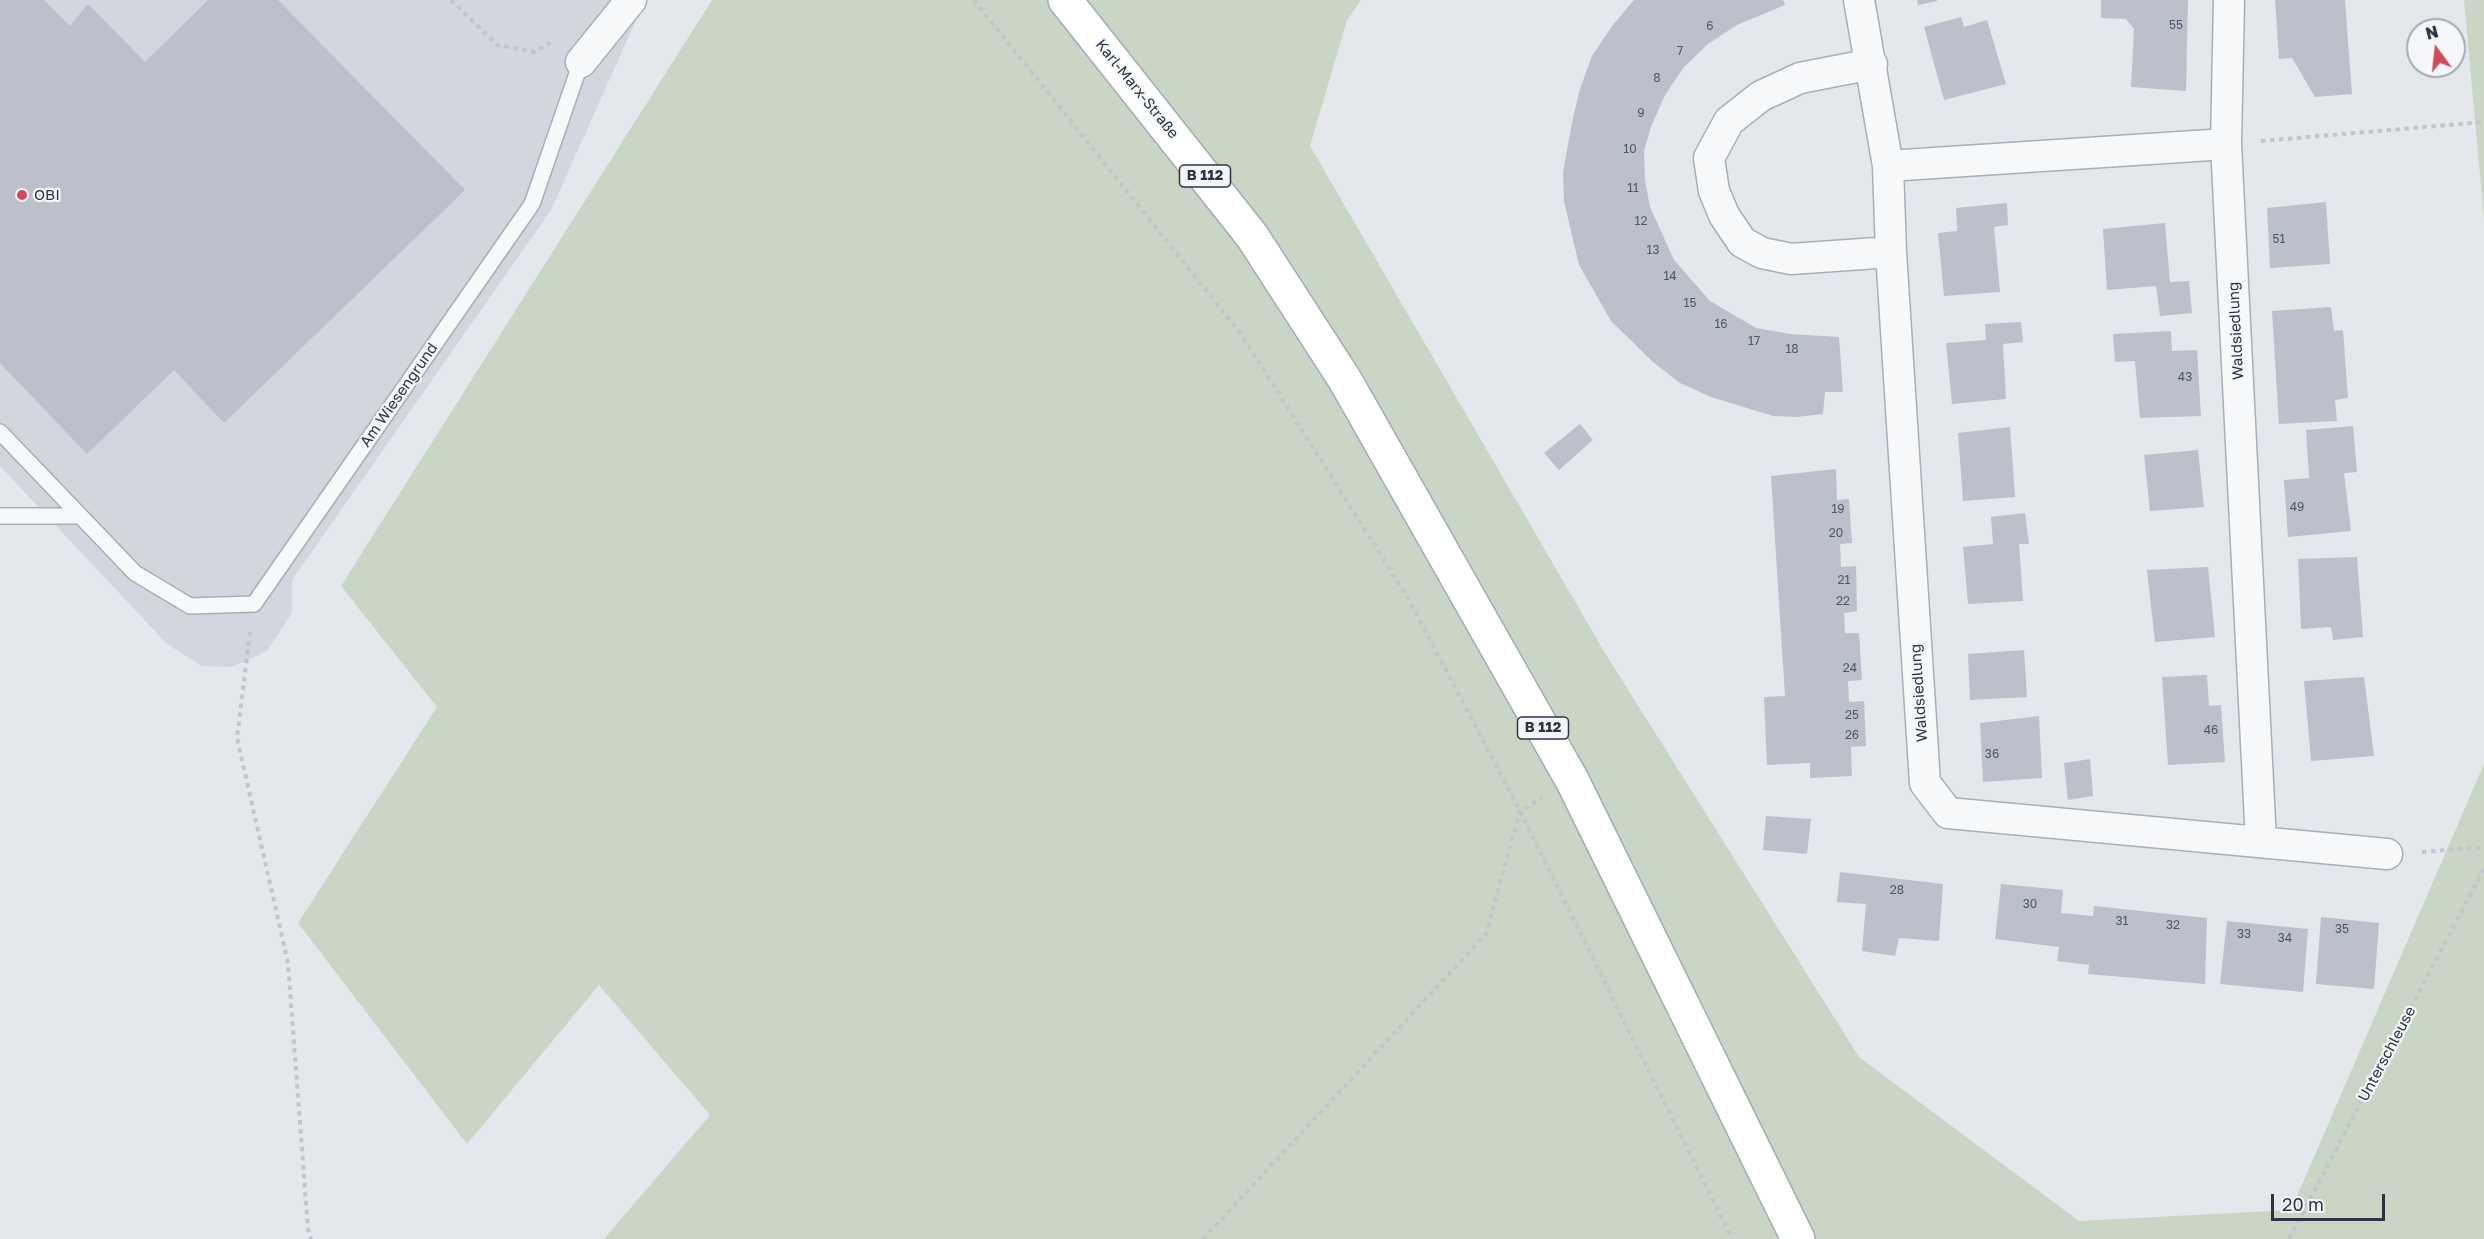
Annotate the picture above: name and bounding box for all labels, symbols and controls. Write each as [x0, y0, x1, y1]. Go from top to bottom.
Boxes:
house number: 55 [2169, 18, 2183, 32]
north arrow [2406, 18, 2466, 78]
house number: 6 [1706, 19, 1714, 33]
text: N [2423, 21, 2440, 44]
street label: Karl-Marx-Straße [1092, 36, 1182, 142]
house number: 7 [1677, 44, 1683, 58]
house number: 8 [1653, 71, 1661, 85]
house number: 9 [1637, 106, 1645, 120]
house number: 10 [1623, 142, 1637, 156]
road number: B 112 [1180, 165, 1230, 187]
house number: 11 [1627, 181, 1639, 195]
place label: OBI [34, 186, 60, 204]
marker: OBI [15, 188, 29, 202]
house number: 12 [1635, 214, 1647, 228]
house number: 51 [2273, 232, 2285, 246]
house number: 13 [1647, 243, 1659, 257]
house number: 14 [1663, 269, 1677, 283]
street label: Waldsiedlung [2224, 281, 2248, 381]
house number: 15 [1684, 296, 1696, 310]
house number: 16 [1714, 317, 1728, 331]
house number: 17 [1748, 334, 1760, 348]
street label: Am Wiesengrund [356, 340, 442, 450]
house number: 18 [1785, 342, 1799, 356]
house number: 43 [2178, 370, 2192, 384]
house number: 49 [2290, 500, 2304, 514]
house number: 19 [1831, 502, 1845, 516]
house number: 20 [1829, 526, 1843, 540]
house number: 21 [1838, 573, 1850, 587]
house number: 22 [1836, 594, 1850, 608]
street label: Waldsiedlung [1907, 643, 1931, 743]
house number: 24 [1843, 661, 1857, 675]
house number: 25 [1845, 708, 1859, 722]
road number: B 112 [1518, 717, 1568, 739]
house number: 46 [2204, 723, 2218, 737]
house number: 26 [1845, 728, 1859, 742]
house number: 36 [1985, 747, 1999, 761]
house number: 28 [1890, 883, 1904, 897]
house number: 30 [2023, 897, 2037, 911]
house number: 31 [2116, 914, 2128, 928]
house number: 32 [2166, 918, 2180, 932]
house number: 35 [2335, 922, 2349, 936]
house number: 33 [2237, 927, 2251, 941]
house number: 34 [2278, 931, 2292, 945]
street label: Unterschleuse [2354, 1003, 2420, 1105]
scale bar [2274, 1182, 2388, 1220]
text: 20 m [2282, 1193, 2324, 1215]

